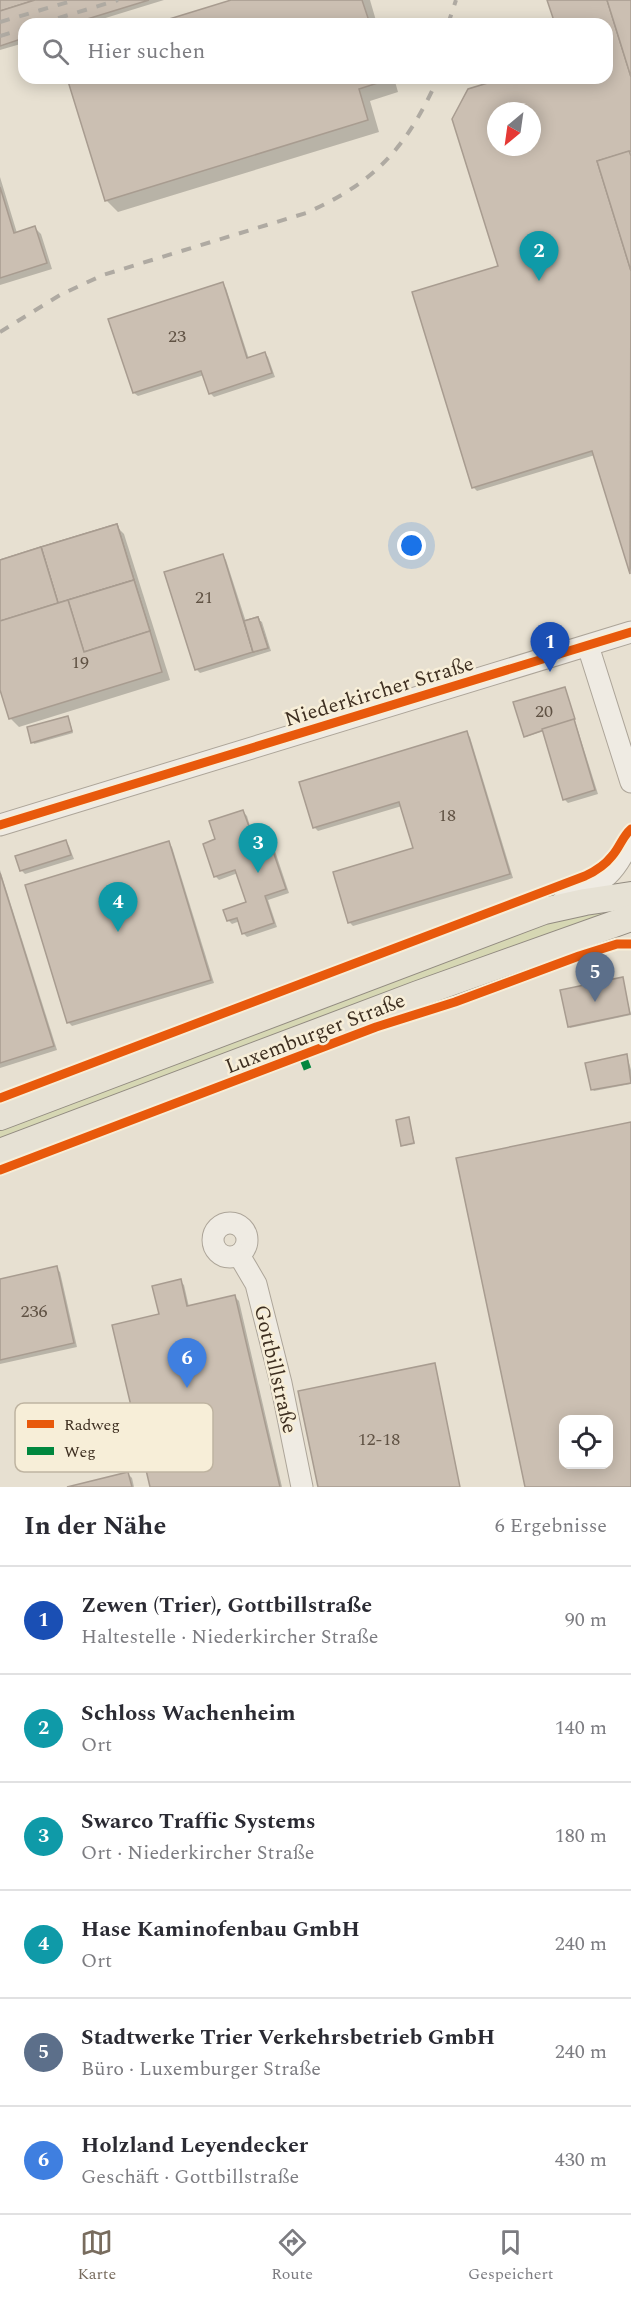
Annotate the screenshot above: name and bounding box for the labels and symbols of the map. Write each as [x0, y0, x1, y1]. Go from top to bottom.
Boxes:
north arrow [487, 102, 541, 156]
pin: 2 [520, 232, 558, 281]
house number: 23 [168, 323, 186, 350]
your location [397, 531, 426, 560]
house number: 21 [195, 584, 213, 611]
pin: 1 [530, 622, 570, 672]
street label: Niederkircher Straße [281, 648, 478, 736]
house number: 19 [71, 649, 89, 676]
house number: 20 [535, 698, 553, 725]
house number: 18 [438, 802, 456, 829]
pin: 3 [238, 824, 278, 873]
pin: 4 [98, 882, 138, 932]
pin: 5 [576, 952, 614, 1002]
street label: Luxemburger Straße [221, 985, 410, 1083]
house number: 236 [21, 1298, 48, 1325]
street label: Gottbillstraße [245, 1302, 305, 1437]
pin: 6 [168, 1338, 207, 1388]
legend [15, 1403, 213, 1472]
text: Radweg [64, 1413, 120, 1437]
house number: 12-18 [358, 1426, 400, 1453]
text: Weg [64, 1440, 96, 1464]

